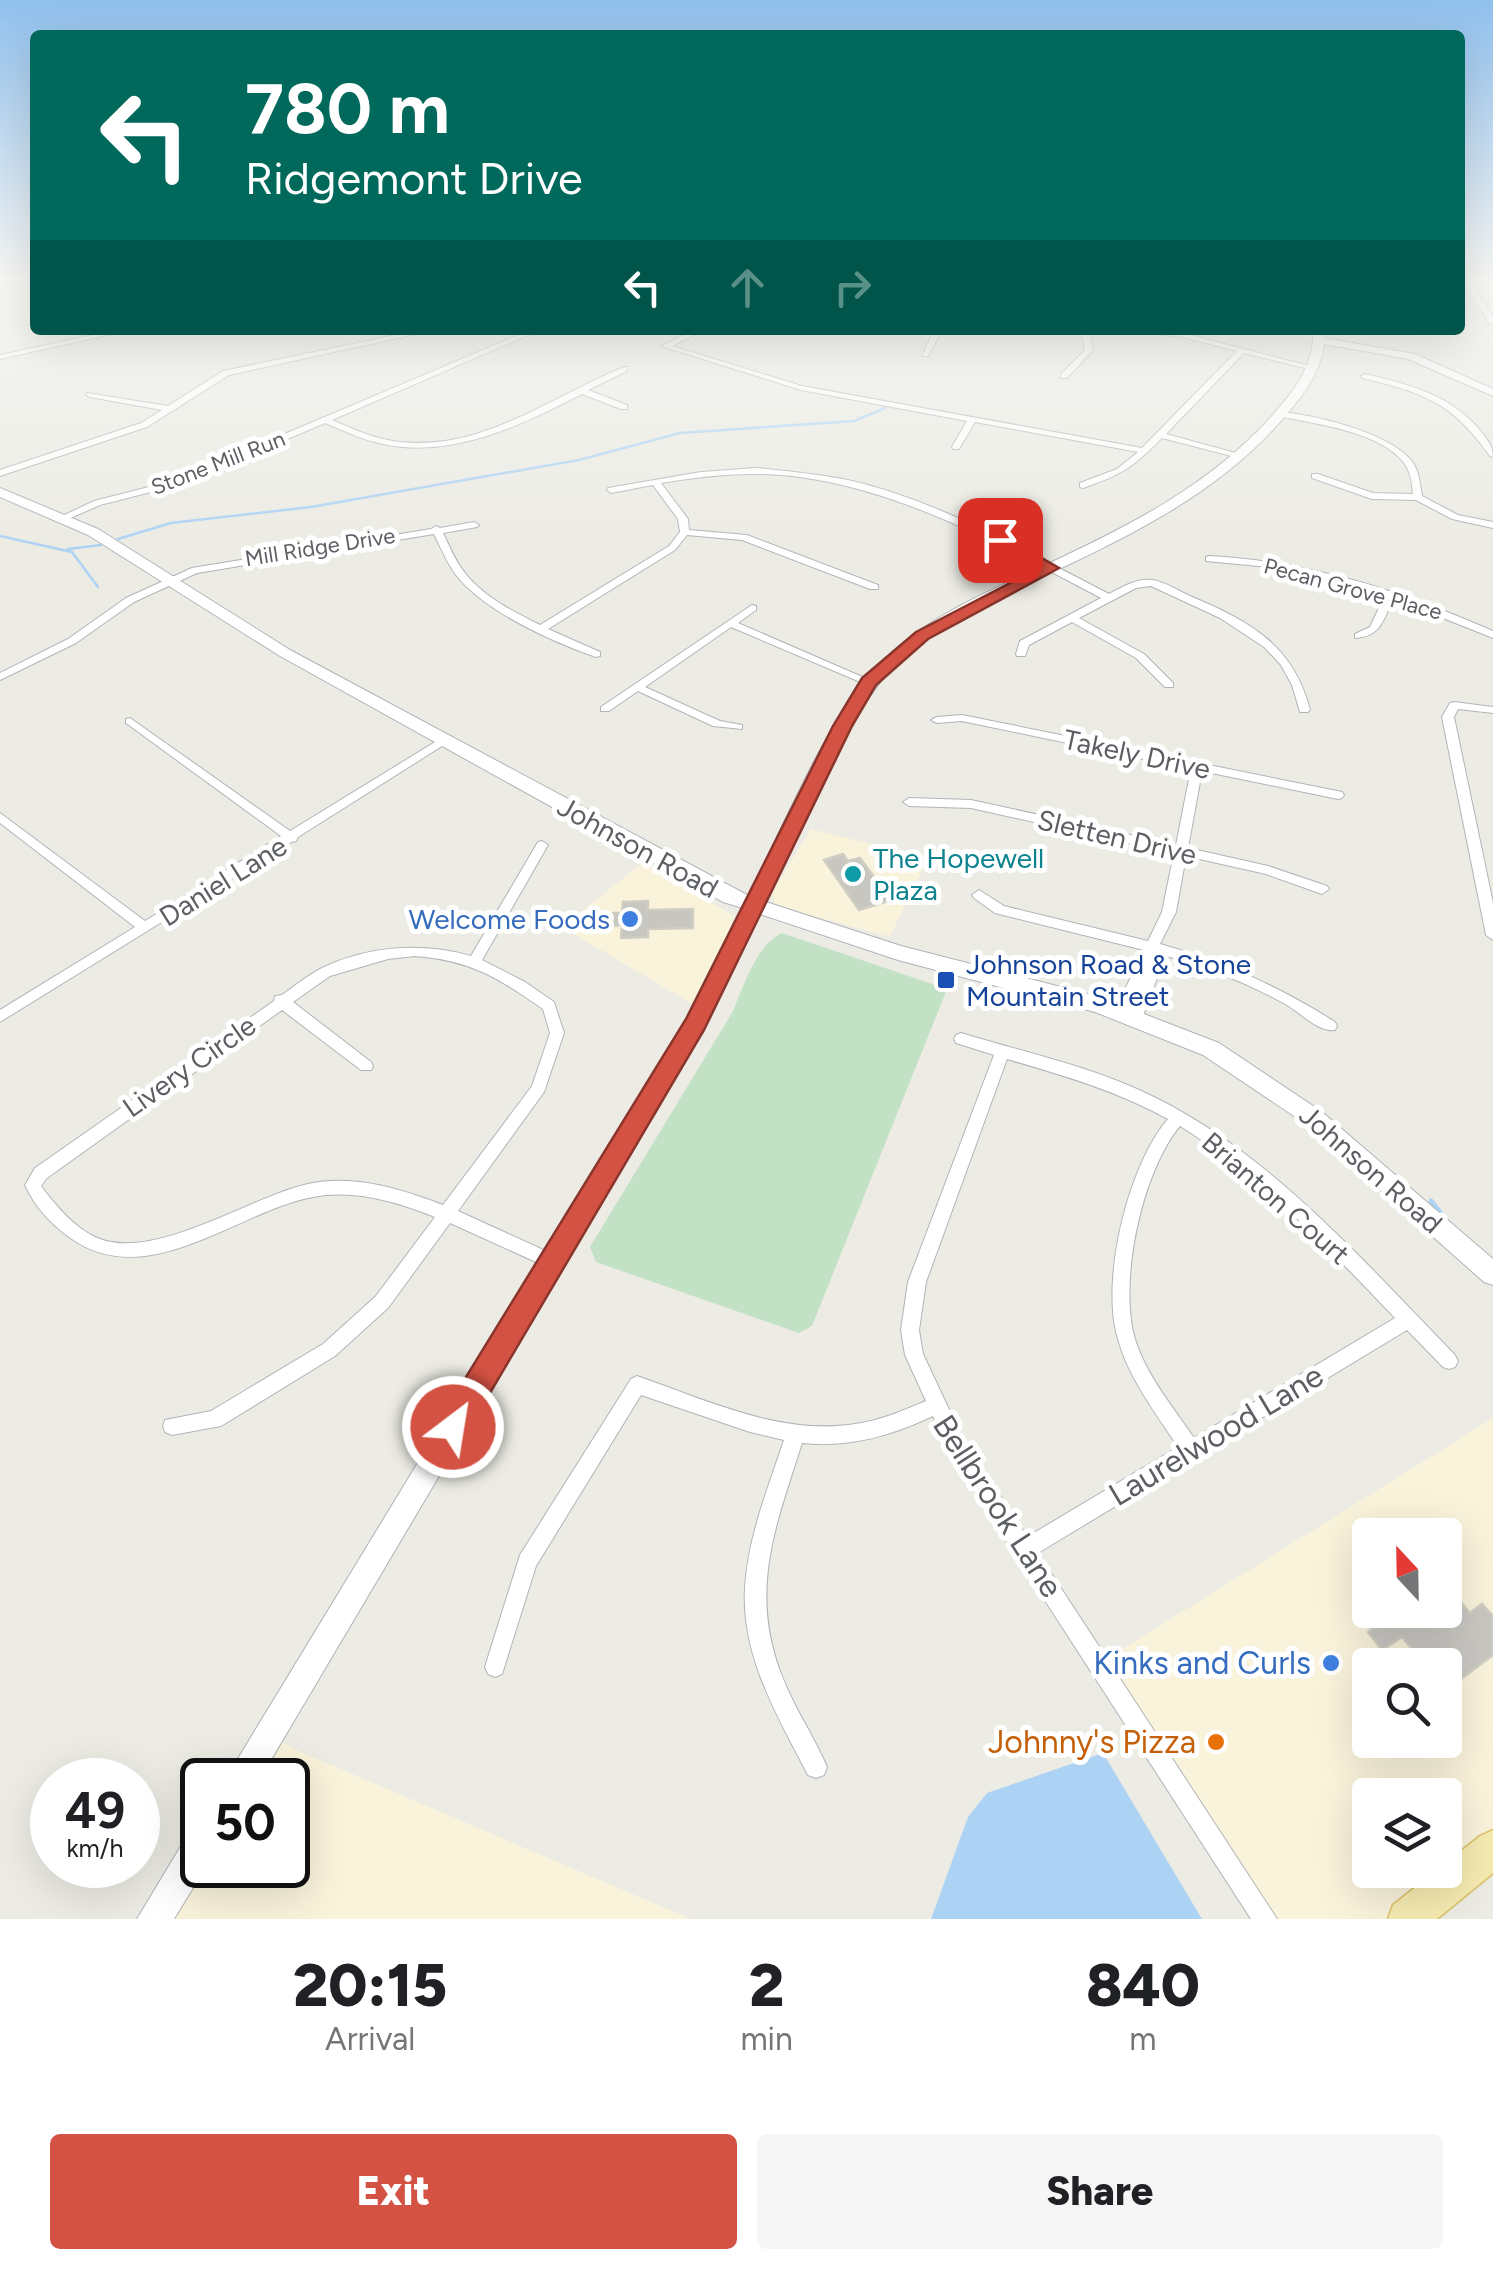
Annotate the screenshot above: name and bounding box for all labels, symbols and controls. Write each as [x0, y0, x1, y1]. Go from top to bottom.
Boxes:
text: 780 m [245, 66, 450, 151]
icon: left [80, 70, 210, 200]
text: Ridgemont Drive [245, 151, 583, 205]
icon: left [615, 260, 670, 315]
icon: ahead [720, 260, 775, 315]
icon: right [825, 260, 880, 315]
street label: Stone Mill Run [147, 425, 289, 501]
pin [958, 498, 1043, 583]
icon: arrive [973, 513, 1028, 568]
street label: Mill Ridge Drive [243, 522, 397, 572]
street label: Pecan Grove Place [1261, 552, 1445, 626]
street label: Takely Drive [1061, 722, 1213, 786]
street label: Johnson Road [552, 789, 724, 905]
street label: Sletten Drive [1034, 802, 1200, 872]
street label: Daniel Lane [153, 828, 293, 934]
place label: The Hopewell Plaza [873, 841, 1044, 907]
marker: The Hopewell Plaza [842, 863, 864, 885]
place label: Welcome Foods [408, 902, 610, 936]
marker: Welcome Foods [619, 908, 641, 930]
place label: Johnson Road & Stone Mountain Street [966, 947, 1251, 1013]
marker: Johnson Road & Stone Mountain Street [935, 969, 957, 991]
street label: Livery Circle [116, 1008, 262, 1124]
street label: Johnson Road [1293, 1098, 1449, 1240]
street label: Brianton Court [1195, 1125, 1357, 1271]
street label: Laurelwood Lane [1102, 1356, 1330, 1514]
position arrow [401, 1375, 505, 1479]
street label: Bellbrook Lane [925, 1408, 1071, 1604]
north arrow [1352, 1518, 1462, 1628]
map controls [1352, 1518, 1462, 1888]
place label: Kinks and Curls [1093, 1644, 1311, 1682]
button: search [1352, 1648, 1462, 1758]
marker: Kinks and Curls [1320, 1652, 1342, 1674]
place label: Johnny's Pizza [988, 1723, 1196, 1761]
marker: Johnny's Pizza [1205, 1731, 1227, 1753]
speed limit sign: 50 [180, 1758, 310, 1888]
button: layers [1352, 1778, 1462, 1888]
text: 49 [65, 1780, 125, 1841]
text: km/h [66, 1833, 124, 1863]
text: 20:15 [293, 1949, 447, 2021]
text: 2 [749, 1949, 784, 2021]
text: 840 [1086, 1949, 1200, 2021]
text: Arrival [325, 2020, 415, 2058]
text: min [740, 2020, 793, 2058]
text: m [1129, 2020, 1157, 2058]
button: Exit [50, 2134, 737, 2249]
button: Share [757, 2134, 1443, 2249]

